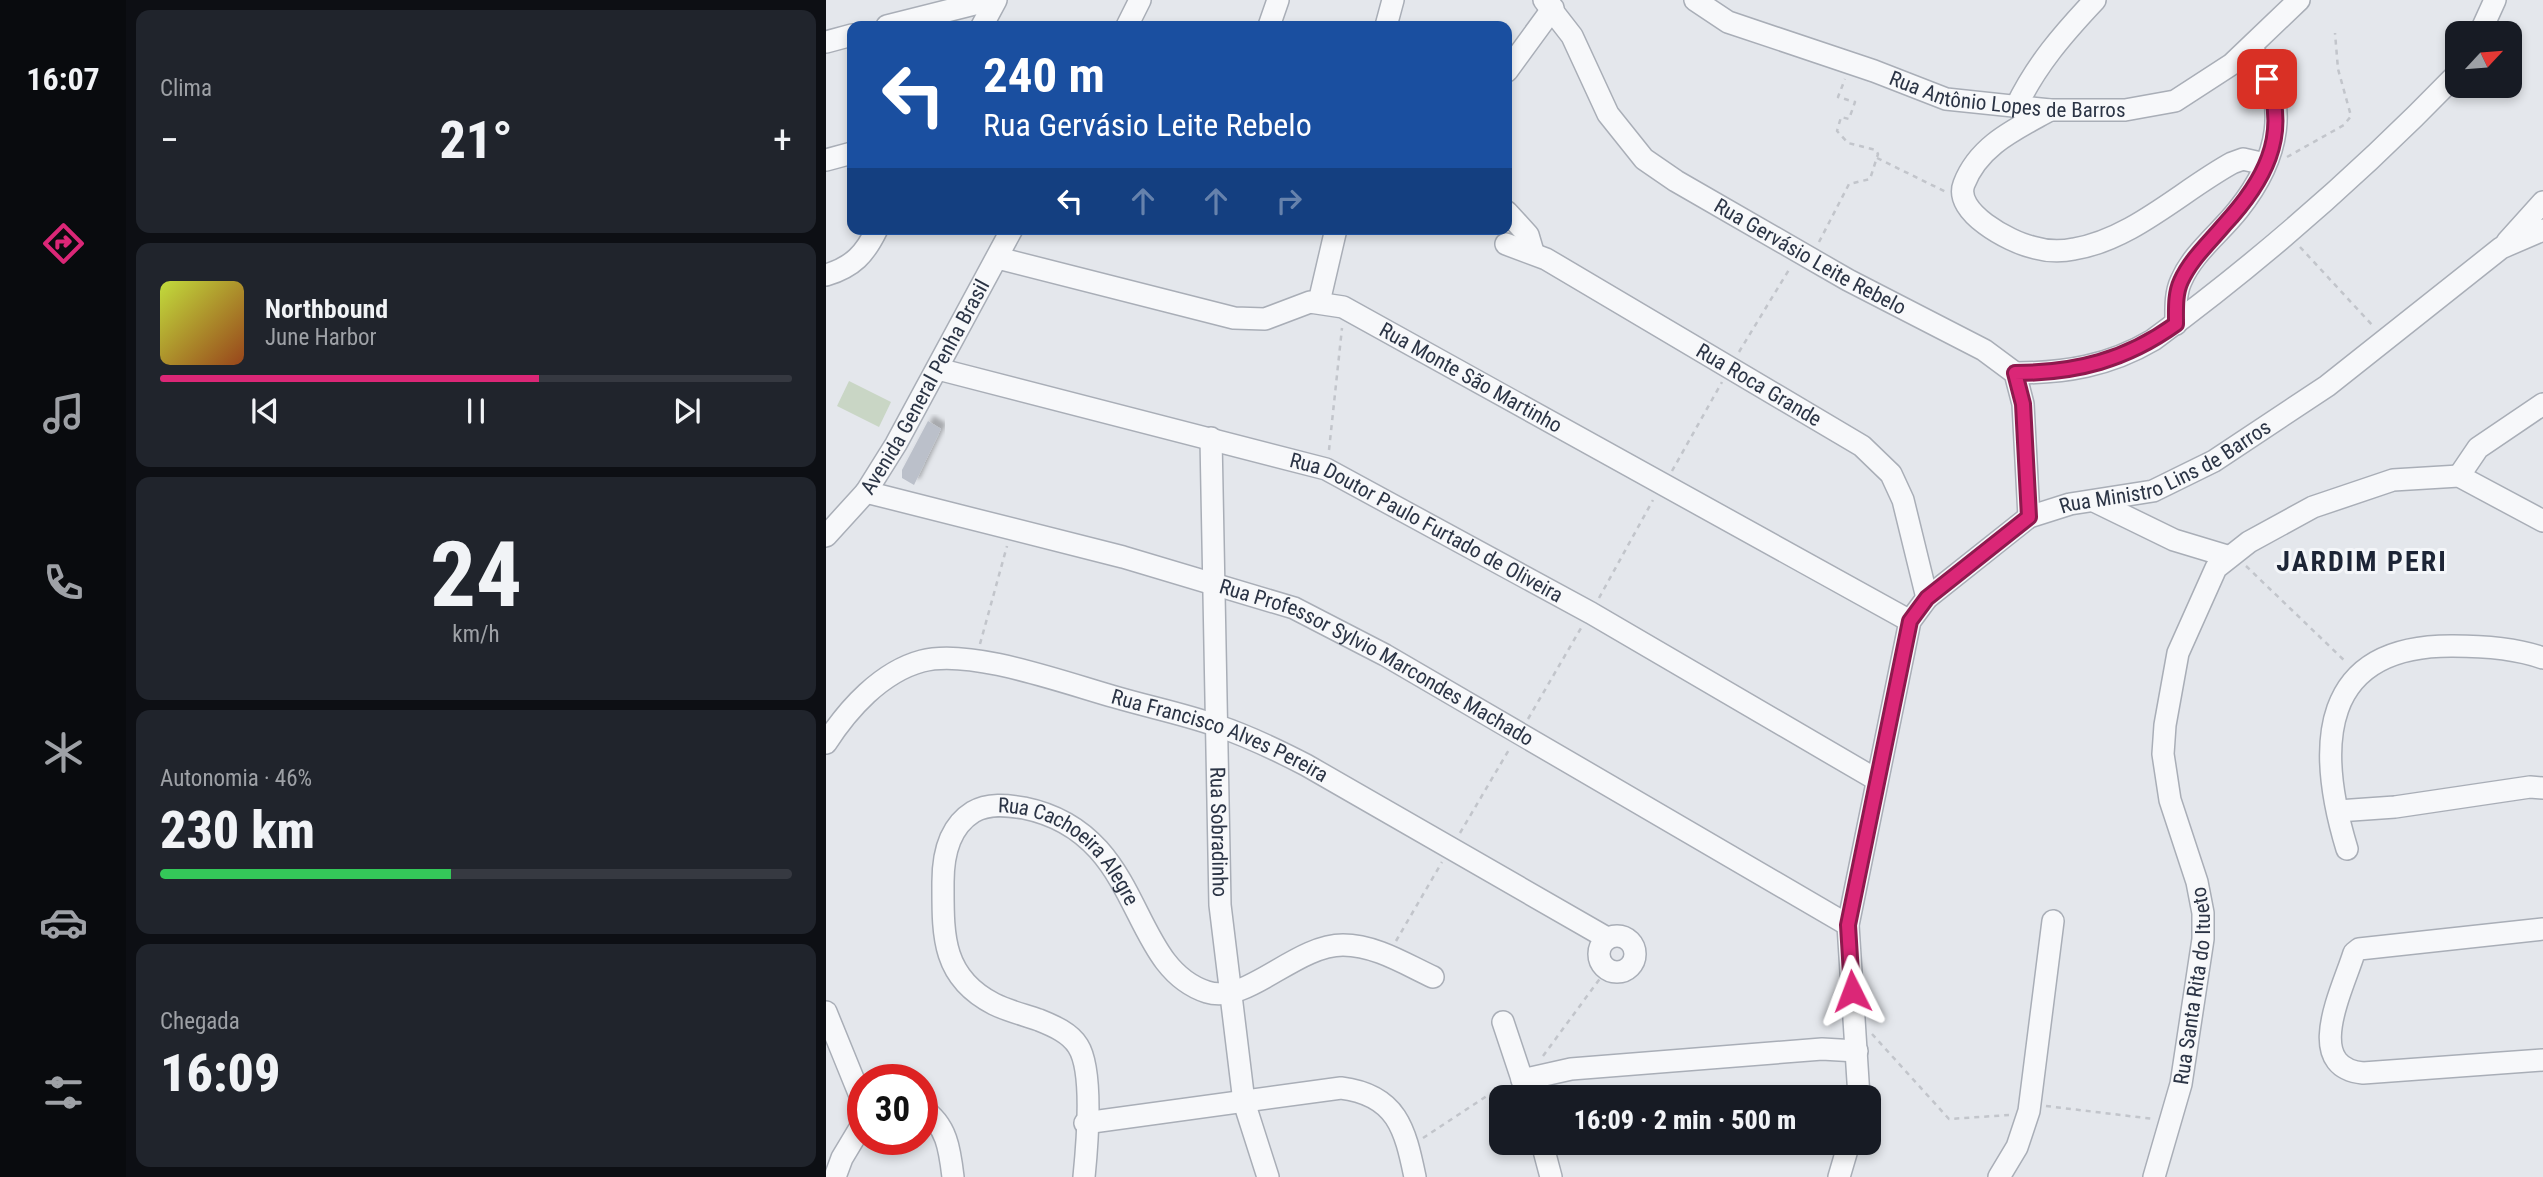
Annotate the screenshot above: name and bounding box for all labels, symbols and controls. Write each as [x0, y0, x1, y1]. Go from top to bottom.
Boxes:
north arrow [2445, 21, 2522, 98]
map controls [2445, 21, 2522, 98]
text: 240 m [983, 47, 1105, 104]
icon: left [868, 49, 959, 140]
pin [2237, 49, 2297, 109]
text: 16:07 [26, 60, 100, 98]
icon: arrive [2248, 60, 2286, 98]
street label: Rua Antônio Lopes de Barros [1886, 66, 2125, 122]
text: Clima [160, 75, 212, 102]
text: Rua Gervásio Leite Rebelo [983, 106, 1312, 144]
text: 21° [439, 110, 513, 171]
text: − [160, 118, 179, 162]
text: + [773, 118, 792, 162]
icon: left [1051, 182, 1089, 220]
icon: ahead [1124, 182, 1162, 220]
icon: ahead [1197, 182, 1235, 220]
icon: right [1270, 182, 1308, 220]
street label: Rua Gervásio Leite Rebelo [1710, 194, 1910, 320]
icon: directions [39, 219, 88, 268]
street label: Avenida General Penha Brasil [856, 276, 994, 499]
text: Northbound [265, 294, 388, 324]
street label: Rua Monte São Martinho [1375, 318, 1566, 438]
text: June Harbor [265, 324, 377, 351]
street label: Rua Roca Grande [1692, 339, 1826, 431]
icon: music [39, 389, 88, 438]
icon: previous [246, 392, 284, 430]
icon: pause [457, 392, 495, 430]
icon: next [668, 392, 706, 430]
street label: Rua Ministro Lins de Barros [2056, 415, 2275, 519]
street label: Rua Doutor Paulo Furtado de Oliveira [1287, 448, 1567, 607]
text: 24 [430, 522, 522, 628]
district label: JARDIM PERI [2276, 545, 2448, 578]
icon: phone [39, 558, 88, 607]
street label: Rua Professor Sylvio Marcondes Machado [1217, 574, 1538, 751]
text: km/h [452, 621, 500, 648]
street label: Rua Francisco Alves Pereira [1109, 685, 1332, 787]
icon: climate [39, 728, 88, 777]
text: Autonomia · 46% [160, 765, 312, 792]
street label: Rua Sobradinho [1205, 767, 1232, 897]
street label: Rua Cachoeira Alegre [998, 793, 1144, 909]
text: 230 km [160, 800, 315, 861]
street label: Rua Santa Rita do Itueto [2169, 885, 2215, 1086]
icon: car [39, 898, 88, 947]
position arrow [1815, 954, 1889, 1028]
text: Chegada [160, 1008, 240, 1035]
text: 16:09 [160, 1043, 280, 1104]
speed limit sign: 30 [847, 1064, 938, 1155]
icon: filters [39, 1068, 88, 1117]
text: 16:09 · 2 min · 500 m [1574, 1105, 1796, 1135]

